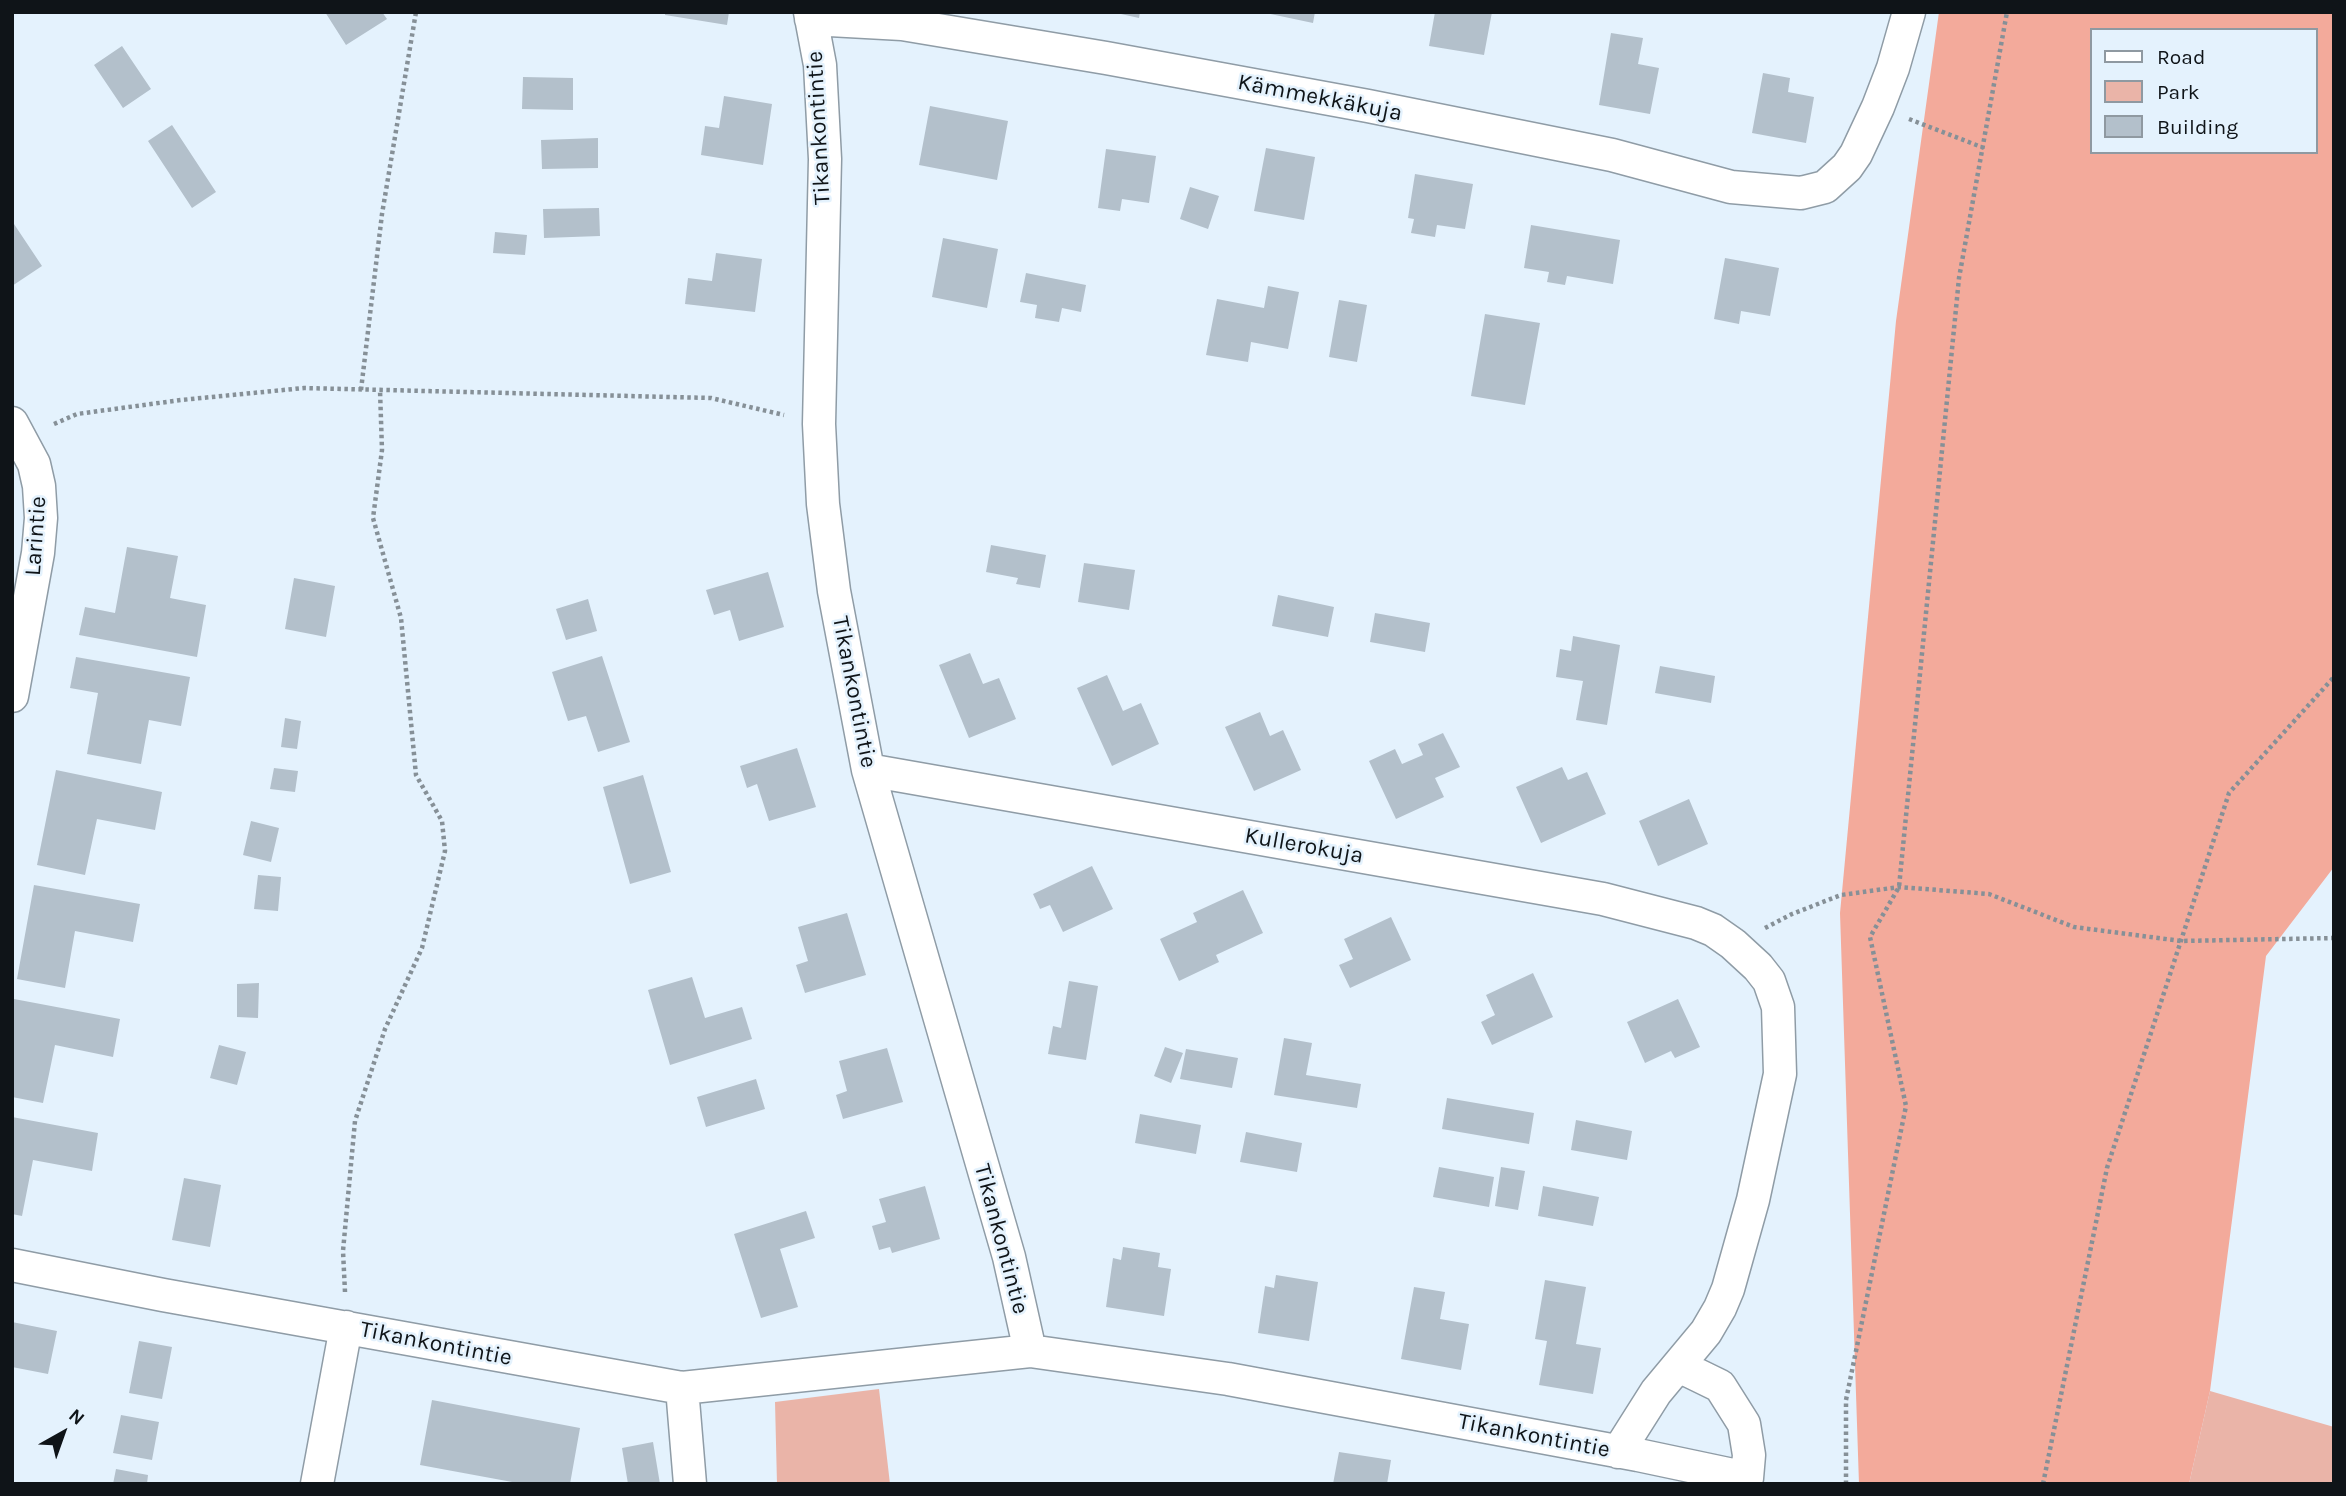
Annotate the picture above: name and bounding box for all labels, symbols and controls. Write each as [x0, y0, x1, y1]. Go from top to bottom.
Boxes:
legend [2090, 28, 2318, 154]
text: Road [2157, 45, 2205, 69]
street label: Tikankontintie [801, 50, 837, 206]
street label: Kämmekkäkuja [1235, 69, 1405, 127]
text: Park [2157, 80, 2200, 104]
text: Building [2157, 115, 2238, 139]
street label: Larintie [19, 495, 53, 577]
street label: Tikankontintie [826, 614, 882, 770]
street label: Kullerokuja [1242, 822, 1366, 870]
street label: Tikankontintie [968, 1161, 1034, 1317]
street label: Tikankontintie [358, 1316, 514, 1372]
north arrow [28, 1398, 98, 1468]
text: N [64, 1404, 89, 1430]
street label: Tikankontintie [1456, 1408, 1612, 1464]

